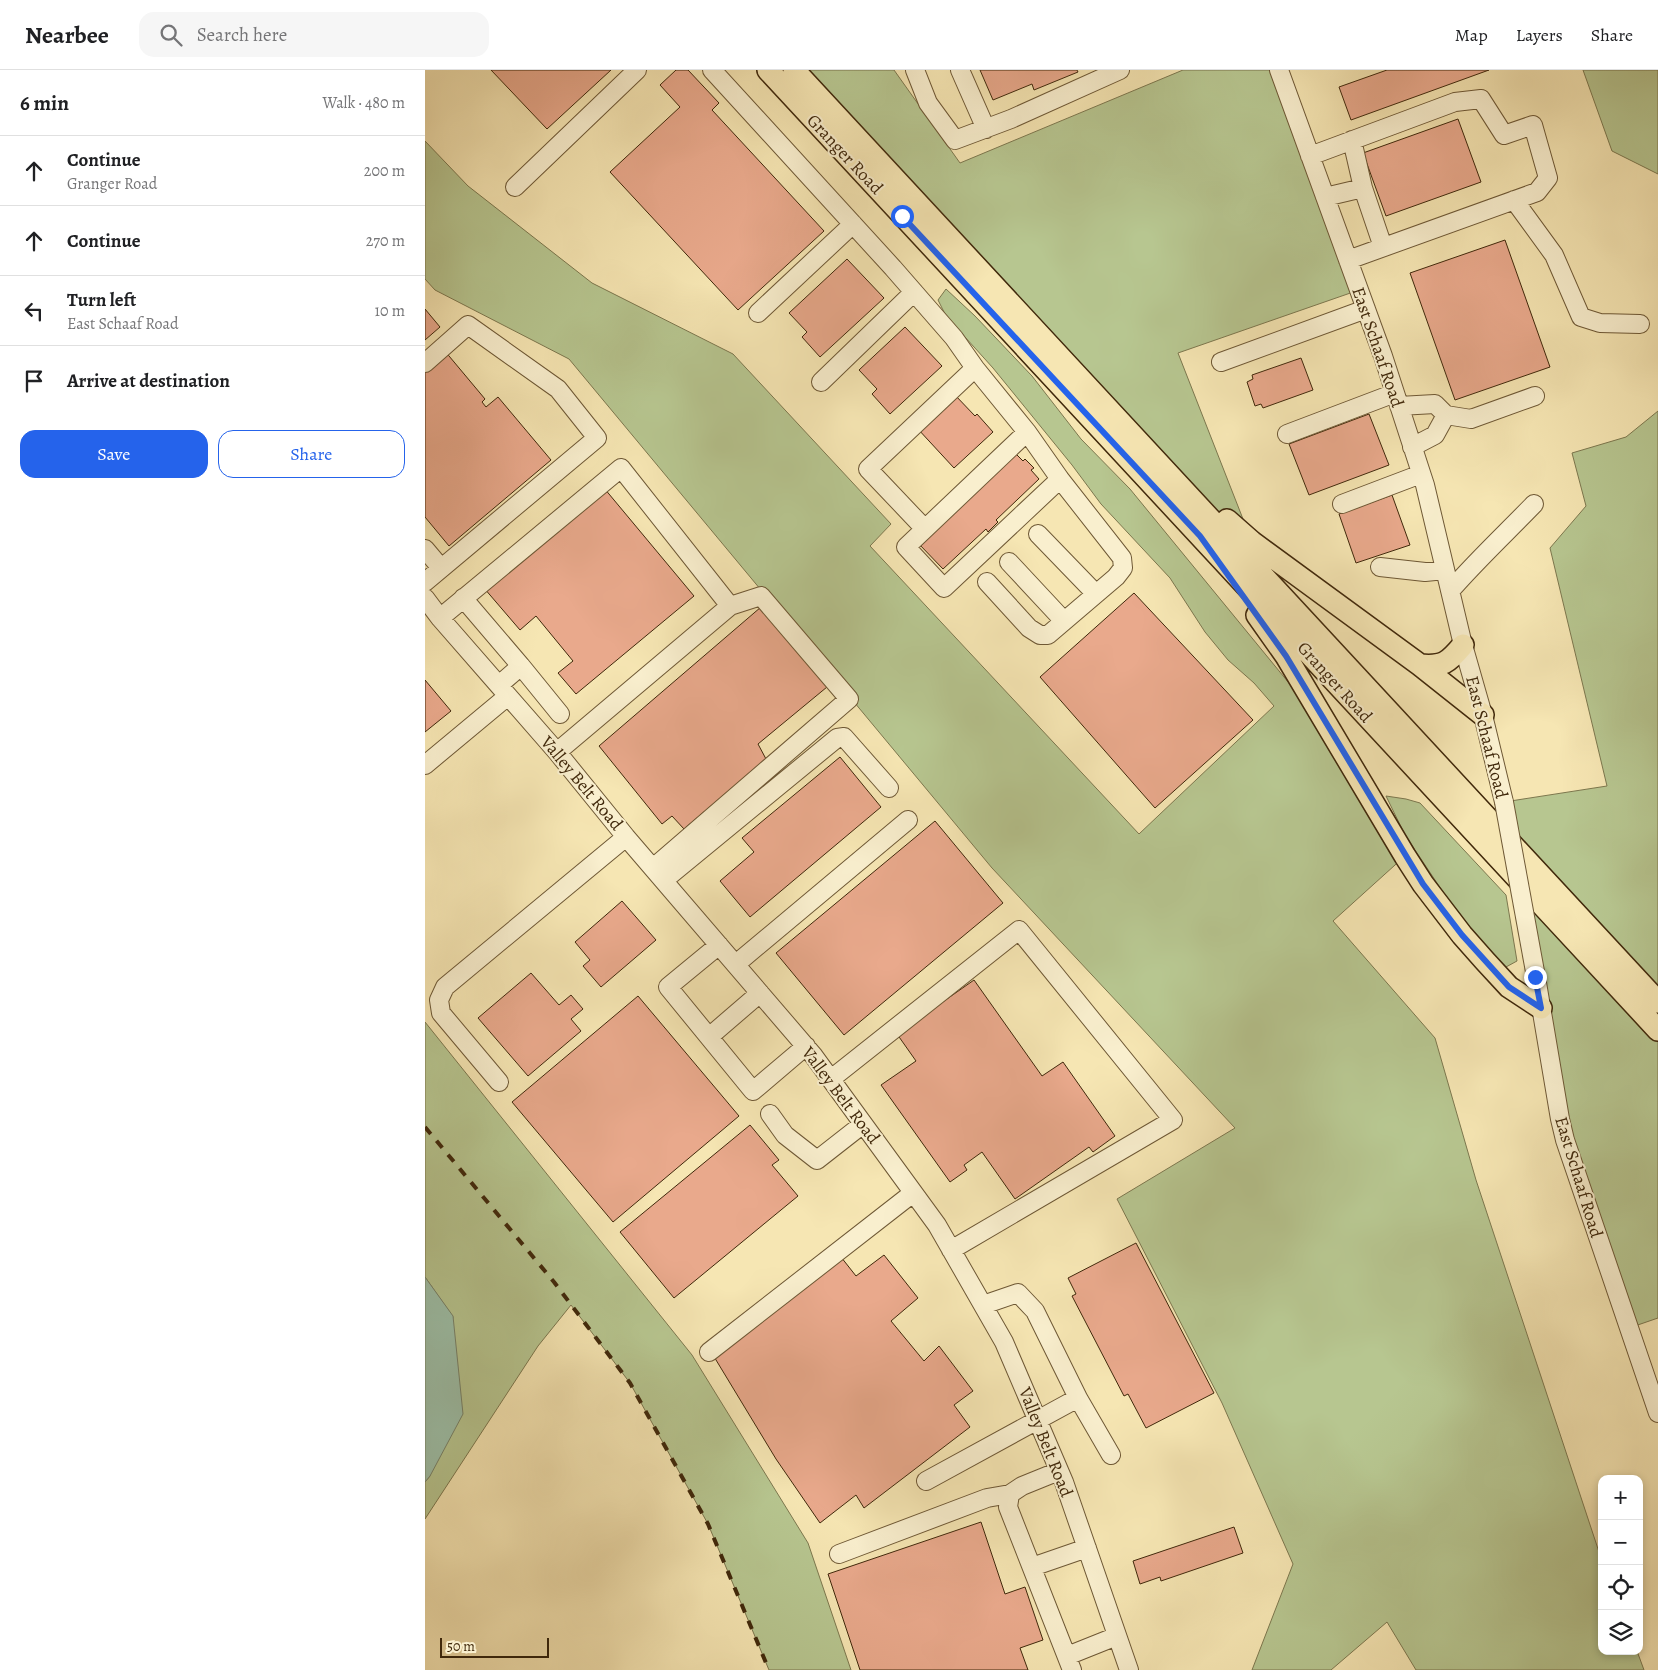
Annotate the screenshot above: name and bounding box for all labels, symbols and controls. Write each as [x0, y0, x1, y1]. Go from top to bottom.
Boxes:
search box [139, 12, 489, 57]
text: Nearbee [25, 19, 109, 51]
icon: search [157, 21, 185, 49]
text: Search here [197, 22, 287, 48]
text: Map [1455, 23, 1488, 47]
text: Layers [1516, 23, 1563, 47]
text: Share [1591, 23, 1633, 47]
text: 6 min [20, 89, 69, 117]
text: Walk · 480 m [323, 92, 405, 114]
street label: Granger Road [802, 109, 889, 200]
text: Continue [67, 147, 141, 173]
icon: ahead [20, 157, 48, 185]
text: 200 m [364, 160, 405, 182]
text: Granger Road [67, 173, 157, 195]
route start [891, 205, 914, 228]
icon: ahead [20, 227, 48, 255]
text: Continue [67, 228, 141, 254]
text: 270 m [366, 230, 405, 252]
street label: East Schaaf Road [1346, 284, 1410, 411]
text: Turn left [67, 287, 136, 313]
icon: left [20, 297, 48, 325]
text: 10 m [375, 300, 405, 322]
text: East Schaaf Road [67, 313, 179, 335]
icon: arrive [20, 367, 48, 395]
text: Arrive at destination [67, 368, 230, 394]
button: Save [20, 430, 208, 478]
button: Share [218, 430, 405, 478]
street label: Granger Road [1292, 636, 1378, 728]
street label: East Schaaf Road [1460, 673, 1514, 801]
street label: Valley Belt Road [535, 730, 629, 836]
route end [1524, 966, 1547, 989]
street label: Valley Belt Road [796, 1041, 886, 1149]
street label: East Schaaf Road [1549, 1113, 1609, 1241]
street label: Valley Belt Road [1013, 1383, 1079, 1501]
map controls [1598, 1475, 1643, 1655]
button: + [1598, 1475, 1643, 1520]
button: − [1598, 1520, 1643, 1565]
button: locate [1598, 1565, 1643, 1610]
button: layers [1598, 1610, 1643, 1655]
scale bar [440, 1635, 549, 1658]
text: 50 m [447, 1637, 475, 1656]

